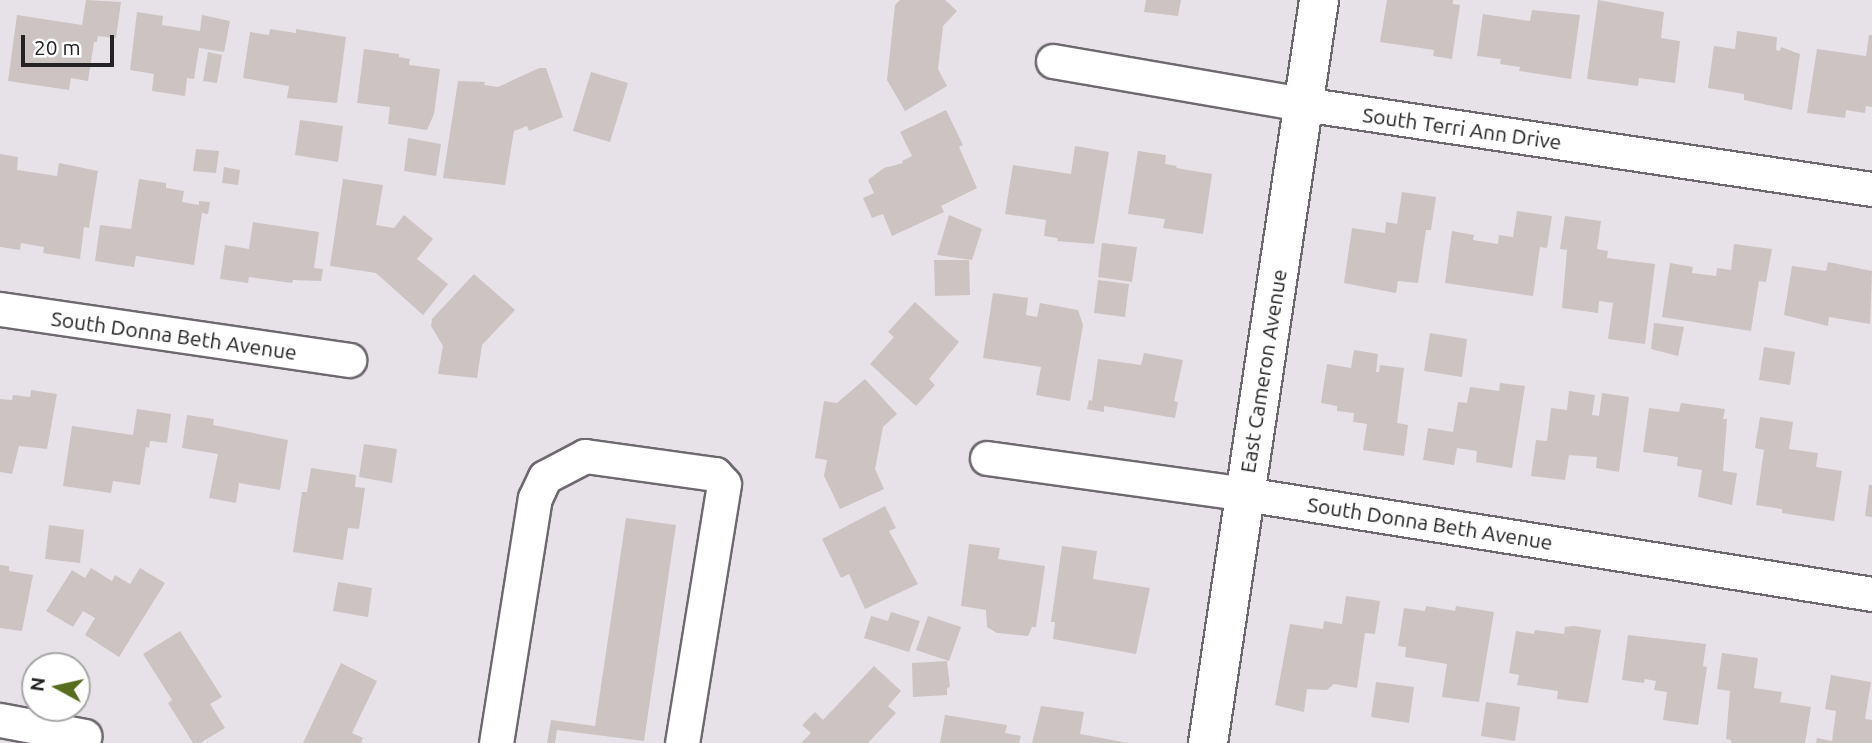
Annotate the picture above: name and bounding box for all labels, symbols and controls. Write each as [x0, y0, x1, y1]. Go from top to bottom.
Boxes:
scale bar [24, 21, 117, 65]
text: 20 m [34, 35, 81, 59]
street label: South Terri Ann Drive [1361, 102, 1563, 154]
street label: East Cameron Avenue [1234, 267, 1292, 475]
street label: South Donna Beth Avenue [50, 305, 298, 365]
street label: South Donna Beth Avenue [1306, 491, 1554, 555]
north arrow [21, 652, 91, 722]
text: N [25, 676, 49, 693]

